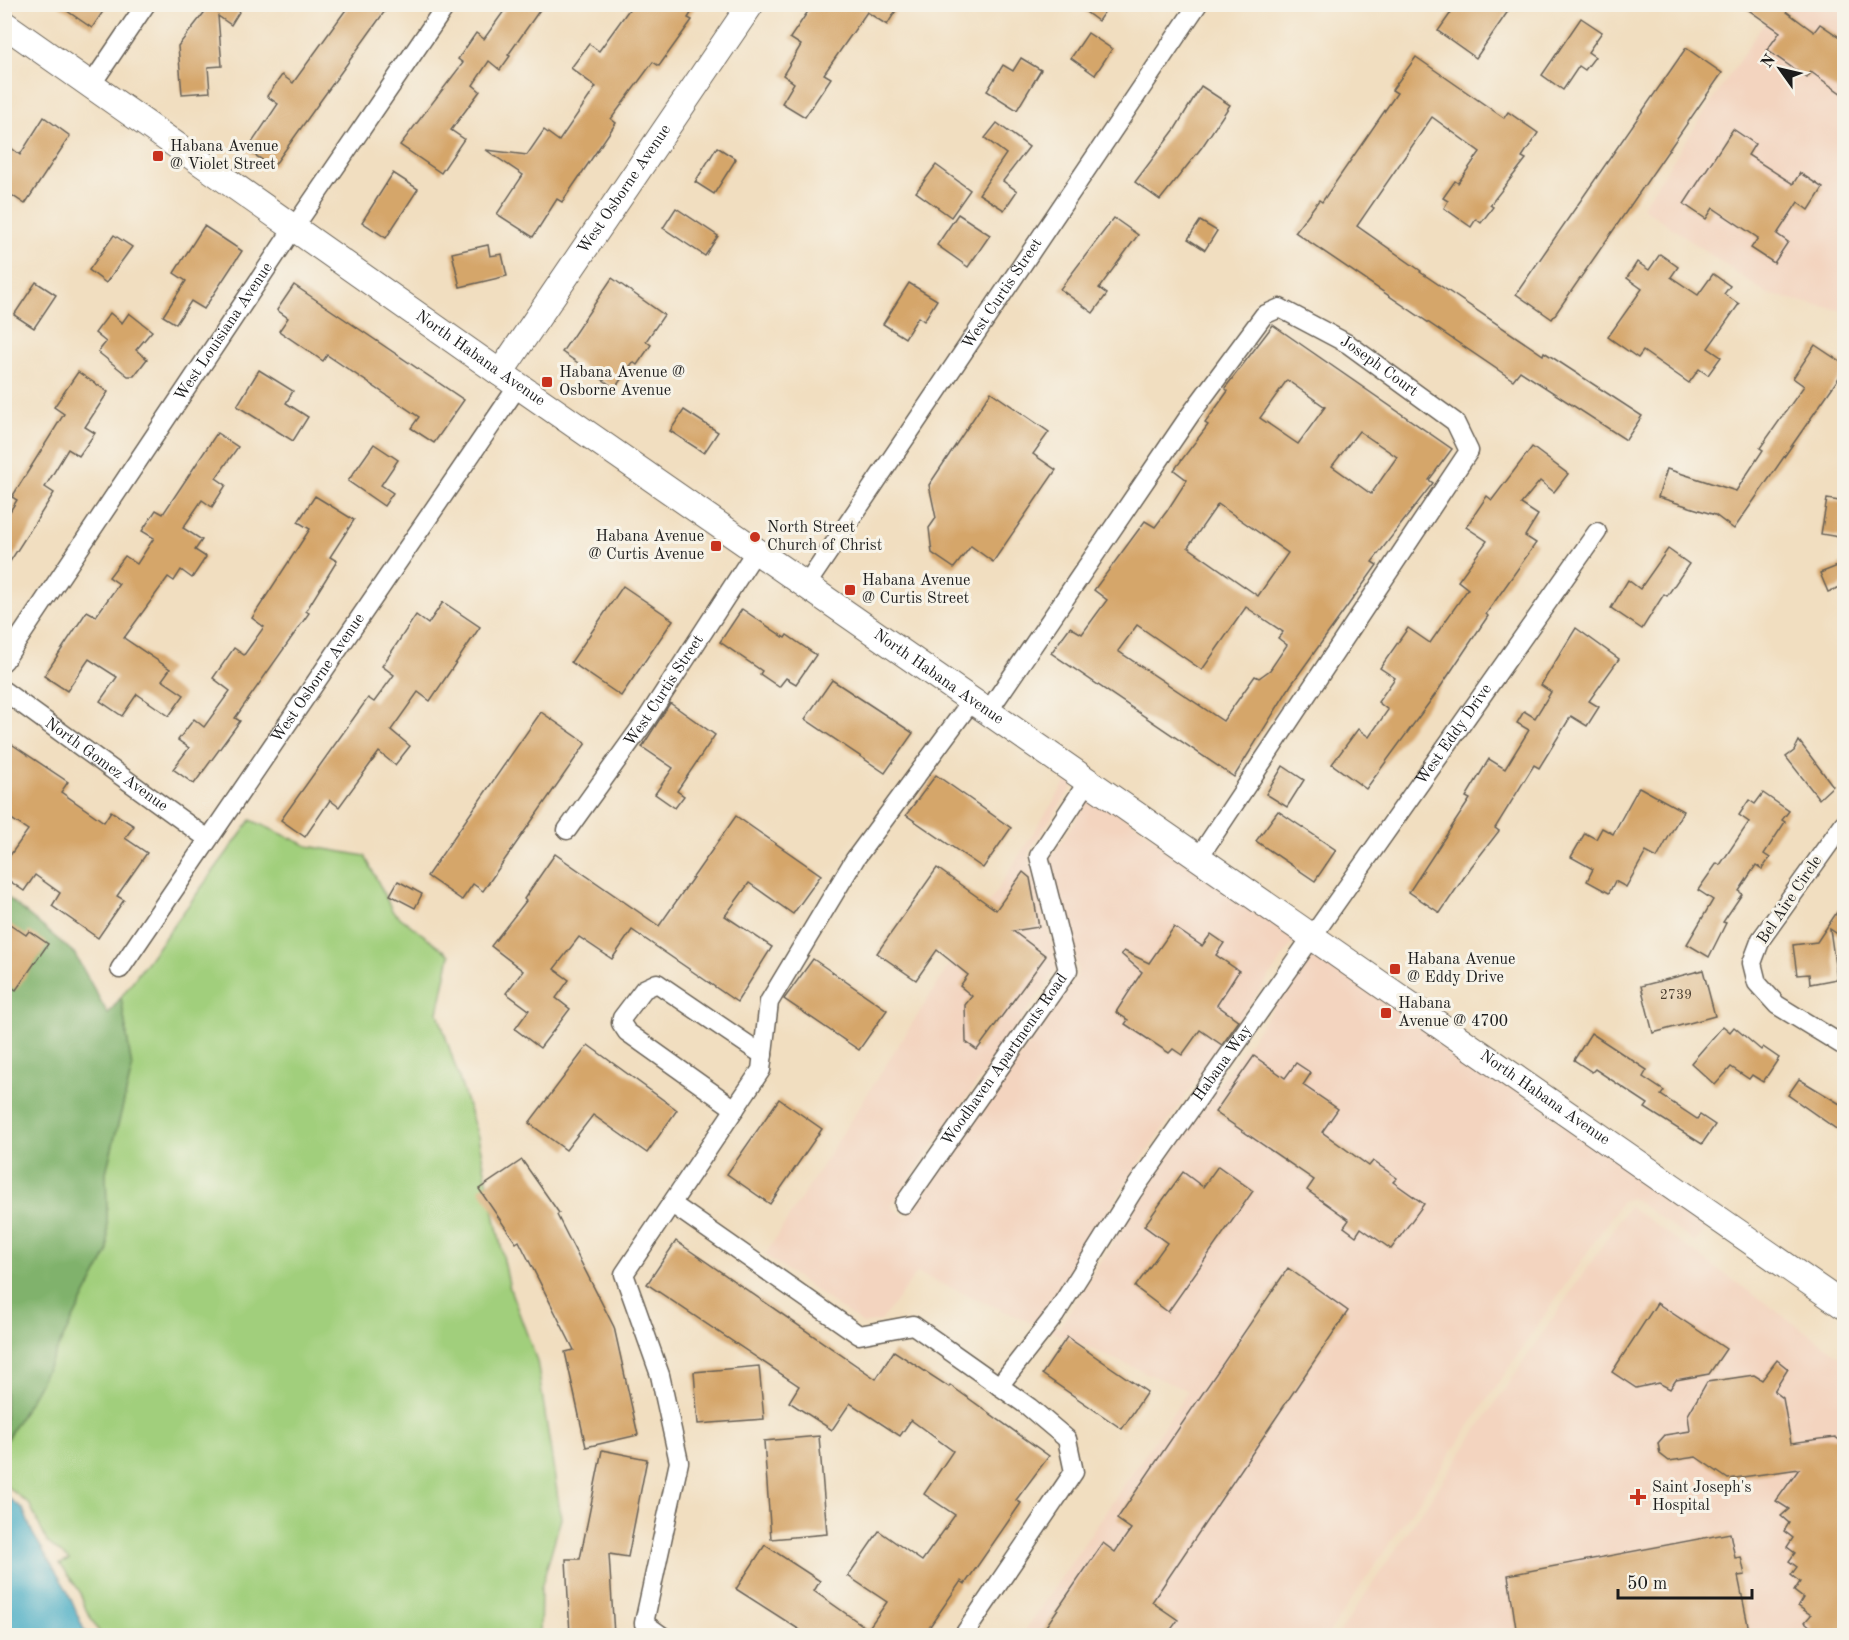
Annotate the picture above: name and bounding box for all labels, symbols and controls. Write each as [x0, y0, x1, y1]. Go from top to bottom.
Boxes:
north arrow [1750, 39, 1810, 99]
text: N [1759, 52, 1780, 71]
street label: West Osborne Avenue [575, 122, 674, 257]
place label: Habana Avenue @ Violet Street [170, 139, 278, 173]
marker: Habana Avenue @ Violet Street [151, 149, 165, 163]
street label: West Curtis Street [960, 235, 1046, 352]
street label: West Louisiana Avenue [172, 260, 276, 404]
street label: North Habana Avenue [412, 308, 548, 410]
street label: Joseph Court [1337, 333, 1421, 400]
place label: Habana Avenue @ Osborne Avenue [559, 365, 685, 399]
marker: Habana Avenue @ Osborne Avenue [540, 375, 554, 389]
place label: North Street Church of Christ [767, 520, 883, 554]
place label: Habana Avenue @ Curtis Avenue [588, 529, 704, 563]
marker: North Street Church of Christ [748, 530, 762, 544]
marker: Habana Avenue @ Curtis Avenue [709, 539, 723, 553]
place label: Habana Avenue @ Curtis Street [862, 573, 970, 607]
marker: Habana Avenue @ Curtis Street [843, 583, 857, 597]
street label: West Osborne Avenue [269, 611, 368, 746]
street label: North Habana Avenue [870, 627, 1006, 728]
street label: West Curtis Street [622, 632, 707, 749]
street label: West Eddy Drive [1413, 681, 1495, 788]
street label: North Gomez Avenue [42, 715, 170, 815]
street label: Bel Aire Circle [1755, 853, 1825, 947]
place label: Habana Avenue @ Eddy Drive [1407, 952, 1515, 986]
marker: Habana Avenue @ Eddy Drive [1388, 962, 1402, 976]
street label: Woodhaven Apartments Road [939, 971, 1071, 1149]
house number: 2739 [1660, 988, 1692, 1002]
place label: Habana Avenue @ 4700 [1398, 996, 1508, 1030]
marker: Habana Avenue @ 4700 [1379, 1006, 1393, 1020]
street label: Habana Way [1191, 1022, 1255, 1105]
street label: North Habana Avenue [1477, 1048, 1612, 1149]
place label: Saint Joseph's Hospital [1652, 1480, 1752, 1514]
marker: Saint Joseph's Hospital [1629, 1488, 1647, 1506]
scale bar [1618, 1562, 1752, 1600]
text: 50 m [1627, 1575, 1667, 1593]

